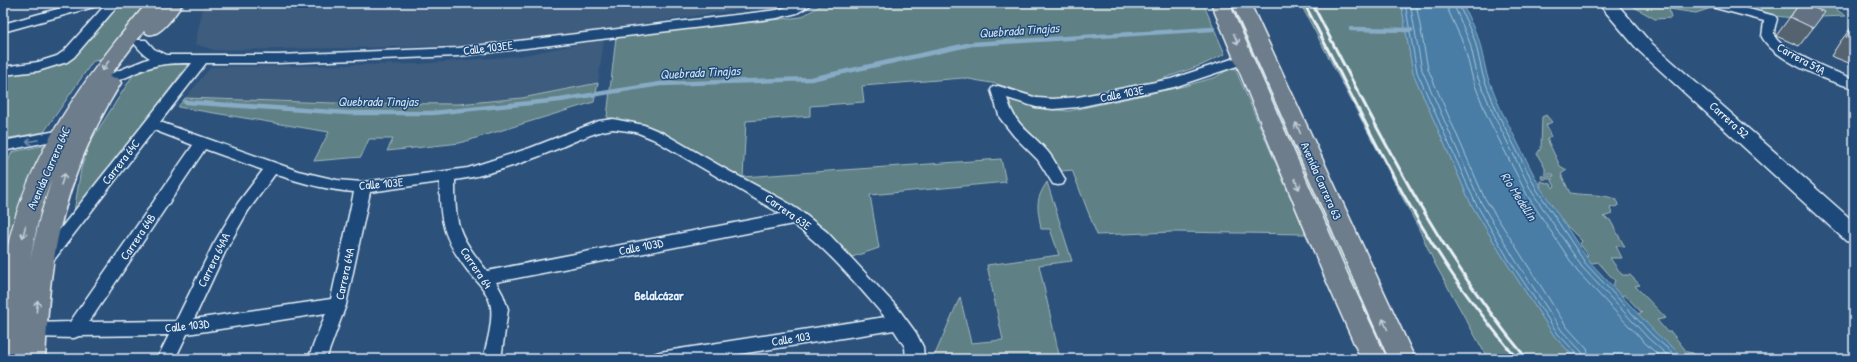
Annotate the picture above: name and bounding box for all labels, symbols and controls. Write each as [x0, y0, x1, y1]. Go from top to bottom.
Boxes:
water label: Quebrada Tinajas [978, 18, 1061, 42]
one-way arrow [1232, 32, 1240, 44]
street label: Calle 103EE [462, 36, 514, 59]
street label: Carrera 51A [1774, 38, 1829, 79]
one-way arrow [101, 60, 110, 71]
water label: Quebrada Tinajas [659, 61, 742, 83]
street label: Calle 103E [1098, 81, 1146, 106]
water label: Quebrada Tinajas [338, 92, 419, 110]
street label: Carrera 52 [1706, 97, 1753, 142]
street label: Avenida Carrera 64C [23, 123, 75, 212]
one-way arrow [1294, 123, 1301, 135]
street label: Carrera 64C [98, 135, 144, 188]
one-way arrow [26, 137, 39, 145]
street label: Avenida Carrera 63 [1297, 139, 1346, 222]
water label: Río Medellín [1497, 168, 1542, 225]
street label: Calle 103E [358, 173, 405, 194]
one-way arrow [59, 174, 67, 186]
one-way arrow [1294, 178, 1301, 190]
street label: Carrera 63E [762, 189, 815, 234]
street label: Carrera 64B [116, 210, 159, 263]
one-way arrow [20, 225, 27, 238]
street label: Carrera 64AA [193, 230, 234, 290]
street label: Calle 103D [617, 234, 665, 259]
street label: Carrera 64 [456, 244, 497, 292]
street label: Carrera 64A [331, 246, 358, 301]
district label: Belalcázar [634, 286, 685, 304]
one-way arrow [33, 300, 41, 313]
street label: Calle 103D [164, 315, 210, 336]
one-way arrow [1380, 318, 1388, 330]
street label: Calle 103 [770, 327, 812, 350]

